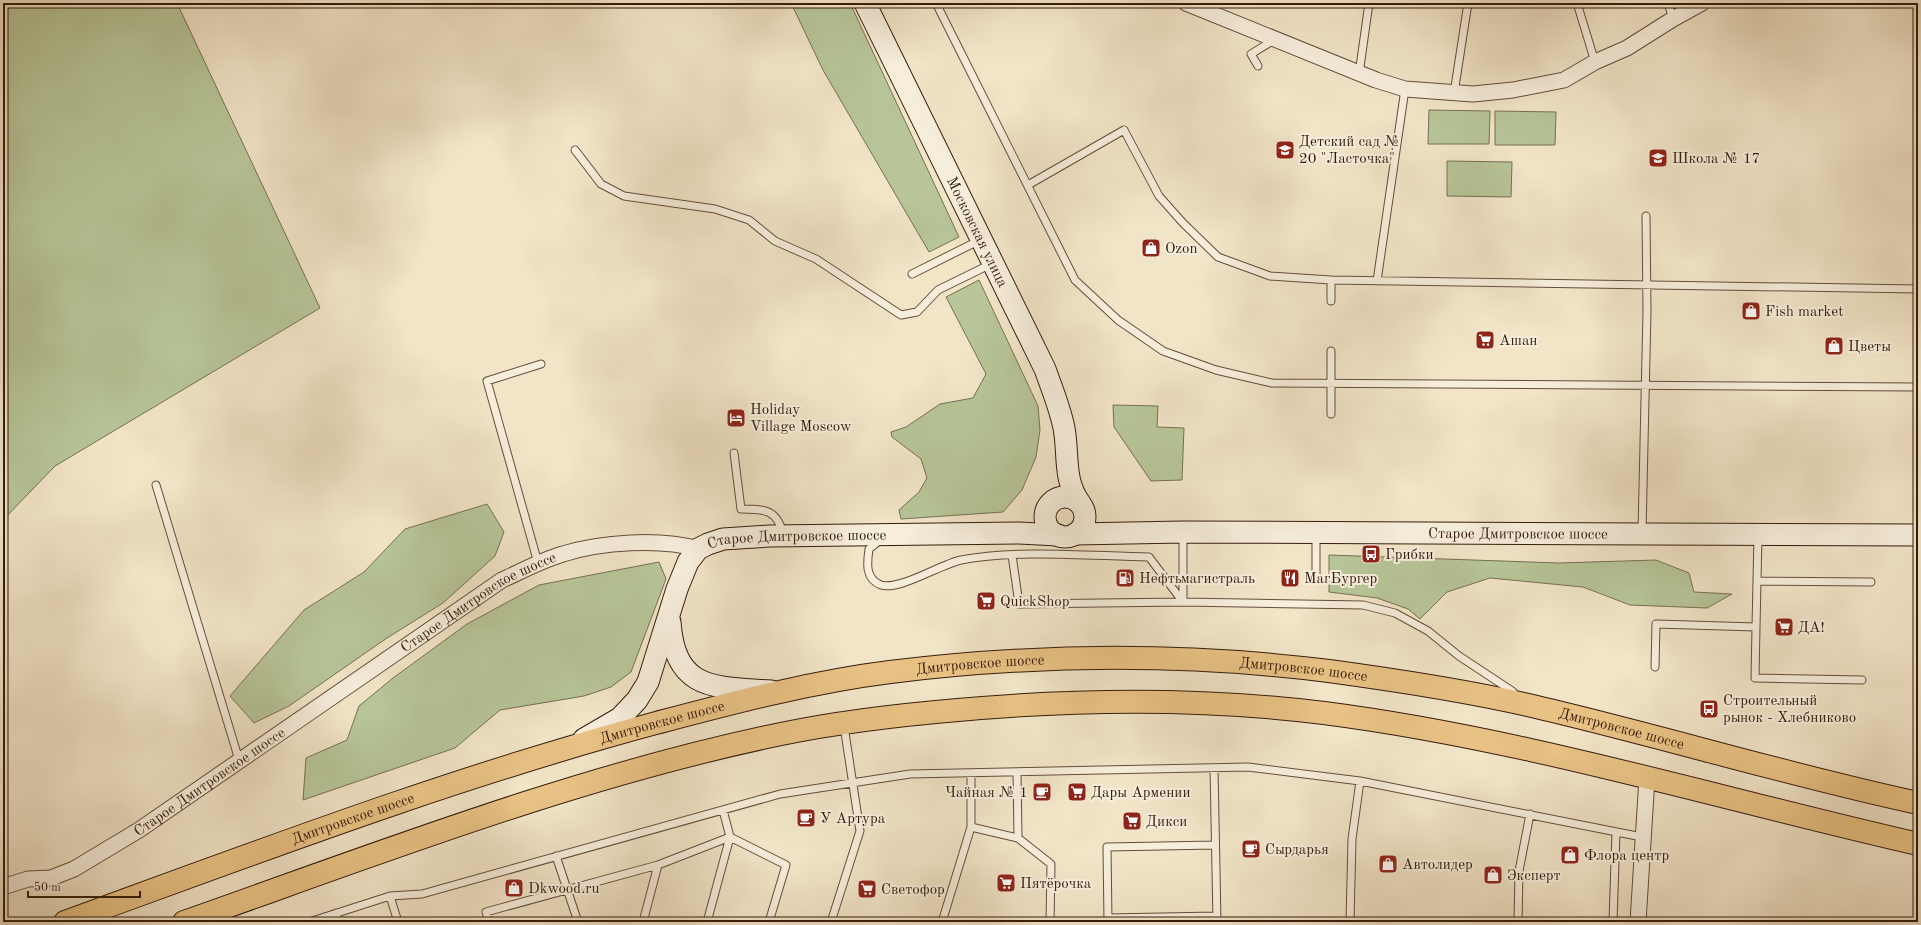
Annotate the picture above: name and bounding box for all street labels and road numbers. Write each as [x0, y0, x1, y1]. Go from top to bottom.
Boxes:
street label: Московская улица [943, 175, 1010, 290]
street label: Старое Дмитровское шоссе [1428, 527, 1608, 543]
street label: Старое Дмитровское шоссе [706, 529, 887, 553]
street label: Старое Дмитровское шоссе [399, 551, 559, 656]
street label: Дмитровское шоссе [915, 653, 1045, 678]
street label: Дмитровское шоссе [1239, 656, 1368, 685]
street label: Дмитровское шоссе [598, 699, 727, 747]
street label: Дмитровское шоссе [1557, 707, 1686, 753]
street label: Старое Дмитровское шоссе [132, 726, 288, 840]
street label: Дмитровское шоссе [290, 791, 417, 848]

